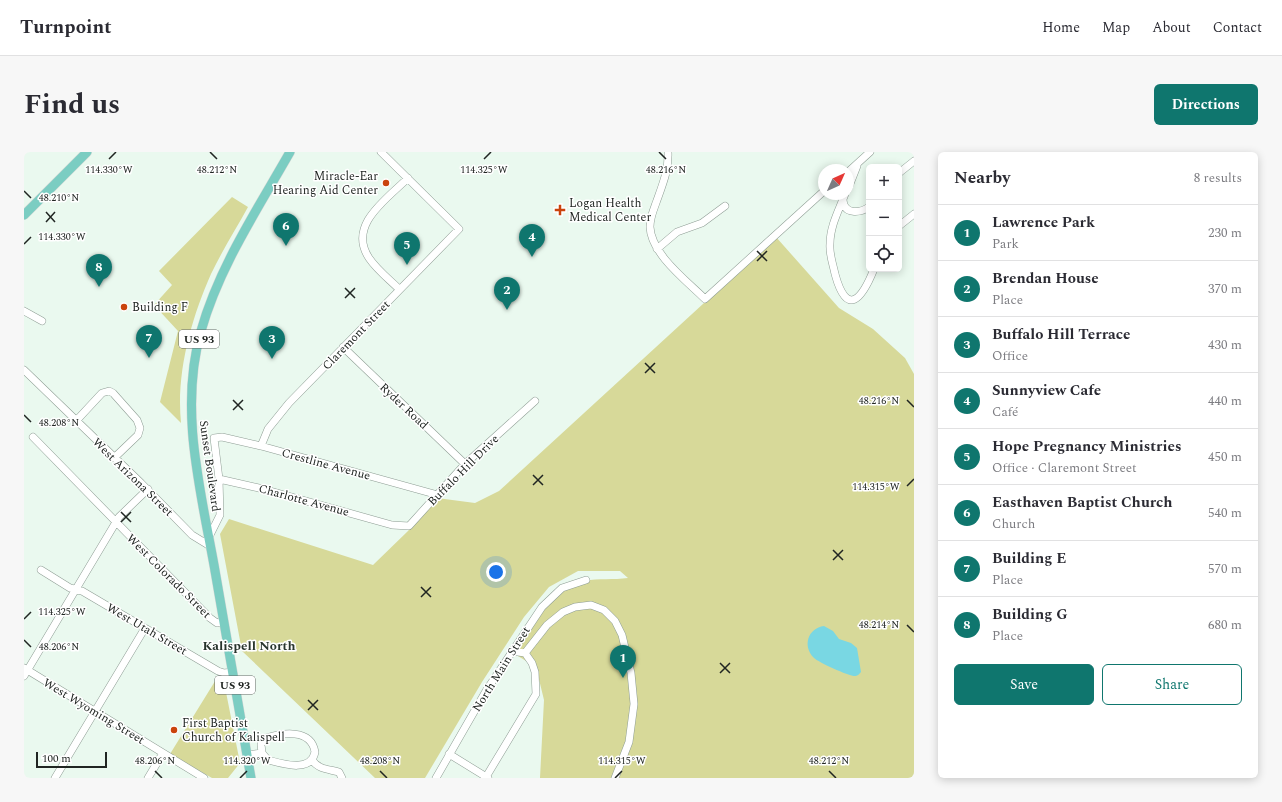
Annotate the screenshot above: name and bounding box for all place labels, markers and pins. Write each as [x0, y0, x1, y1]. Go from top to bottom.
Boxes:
place label: Miracle-Ear Hearing Aid Center [273, 167, 378, 200]
marker: Miracle-Ear Hearing Aid Center [381, 178, 391, 188]
place label: Logan Health Medical Center [569, 194, 651, 227]
marker: Logan Health Medical Center [554, 204, 566, 216]
pin: 6 [273, 213, 299, 246]
pin: 4 [519, 224, 545, 257]
pin: 5 [394, 232, 420, 265]
pin: 8 [86, 254, 112, 287]
pin: 2 [494, 277, 520, 310]
place label: Building F [132, 298, 188, 317]
marker: Building F [119, 302, 129, 312]
pin: 7 [136, 325, 162, 358]
pin: 3 [259, 326, 285, 359]
pin: 1 [610, 645, 636, 678]
place label: First Baptist Church of Kalispell [182, 714, 285, 747]
marker: First Baptist Church of Kalispell [169, 725, 179, 735]

